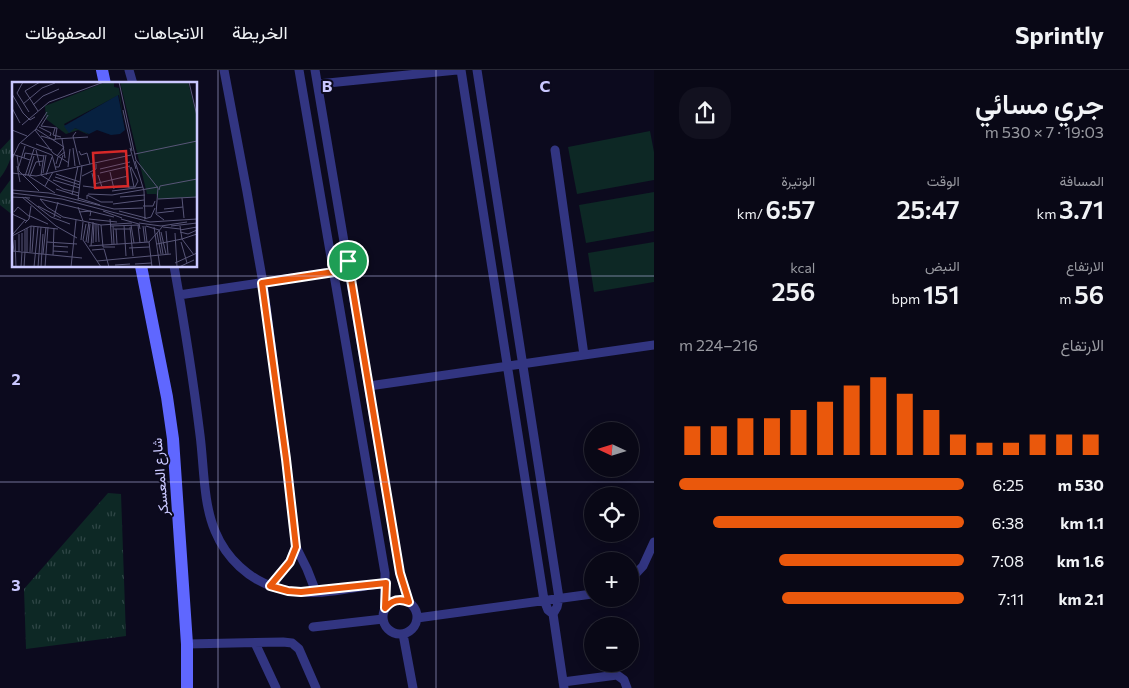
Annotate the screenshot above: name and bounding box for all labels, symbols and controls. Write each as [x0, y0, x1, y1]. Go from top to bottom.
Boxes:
text: Sprintly [1015, 20, 1104, 49]
text: المحفوظات [25, 21, 106, 43]
text: الاتجاهات [134, 21, 204, 43]
text: الخريطة [232, 21, 288, 43]
text: B [322, 76, 333, 95]
text: C [540, 76, 551, 95]
inset map [12, 82, 198, 268]
text: جري مسائي [975, 86, 1104, 120]
button: share [679, 87, 731, 139]
text: 19:03 · 7 × 530 m [985, 122, 1104, 141]
text: الوتيرة [781, 172, 815, 189]
text: الوقت [927, 172, 960, 189]
text: المسافة [1060, 172, 1104, 189]
text: 6:57 [766, 194, 815, 224]
text: 25:47 [896, 194, 960, 224]
text: 3.71 [1059, 194, 1104, 224]
text: /km [737, 205, 766, 222]
text: km [1037, 205, 1059, 222]
pin [327, 240, 369, 282]
icon: arrive [334, 247, 362, 275]
text: النبض [925, 257, 960, 274]
text: الارتفاع [1066, 257, 1104, 274]
text: kcal [790, 259, 815, 276]
text: 256 [771, 276, 815, 306]
text: 151 [923, 279, 960, 309]
text: 56 [1074, 279, 1104, 309]
text: bpm [891, 290, 923, 307]
text: m [1059, 290, 1074, 307]
text: 216–224 m [679, 335, 758, 354]
text: الارتفاع [1061, 335, 1104, 354]
text: 2 [11, 369, 21, 388]
north arrow [584, 422, 639, 478]
map controls [584, 422, 639, 672]
street label: شارع المعسكر [148, 437, 174, 518]
text: 6:25 [992, 475, 1024, 494]
text: 530 m [1058, 475, 1104, 494]
button: locate [584, 487, 639, 542]
text: 6:38 [992, 513, 1024, 532]
text: 1.1 km [1060, 513, 1104, 532]
text: 7:08 [992, 551, 1024, 570]
text: 1.6 km [1057, 551, 1104, 570]
button: + [584, 552, 639, 607]
text: 3 [11, 575, 21, 594]
text: 7:11 [998, 589, 1024, 608]
text: 2.1 km [1058, 589, 1104, 608]
button: − [584, 617, 639, 672]

